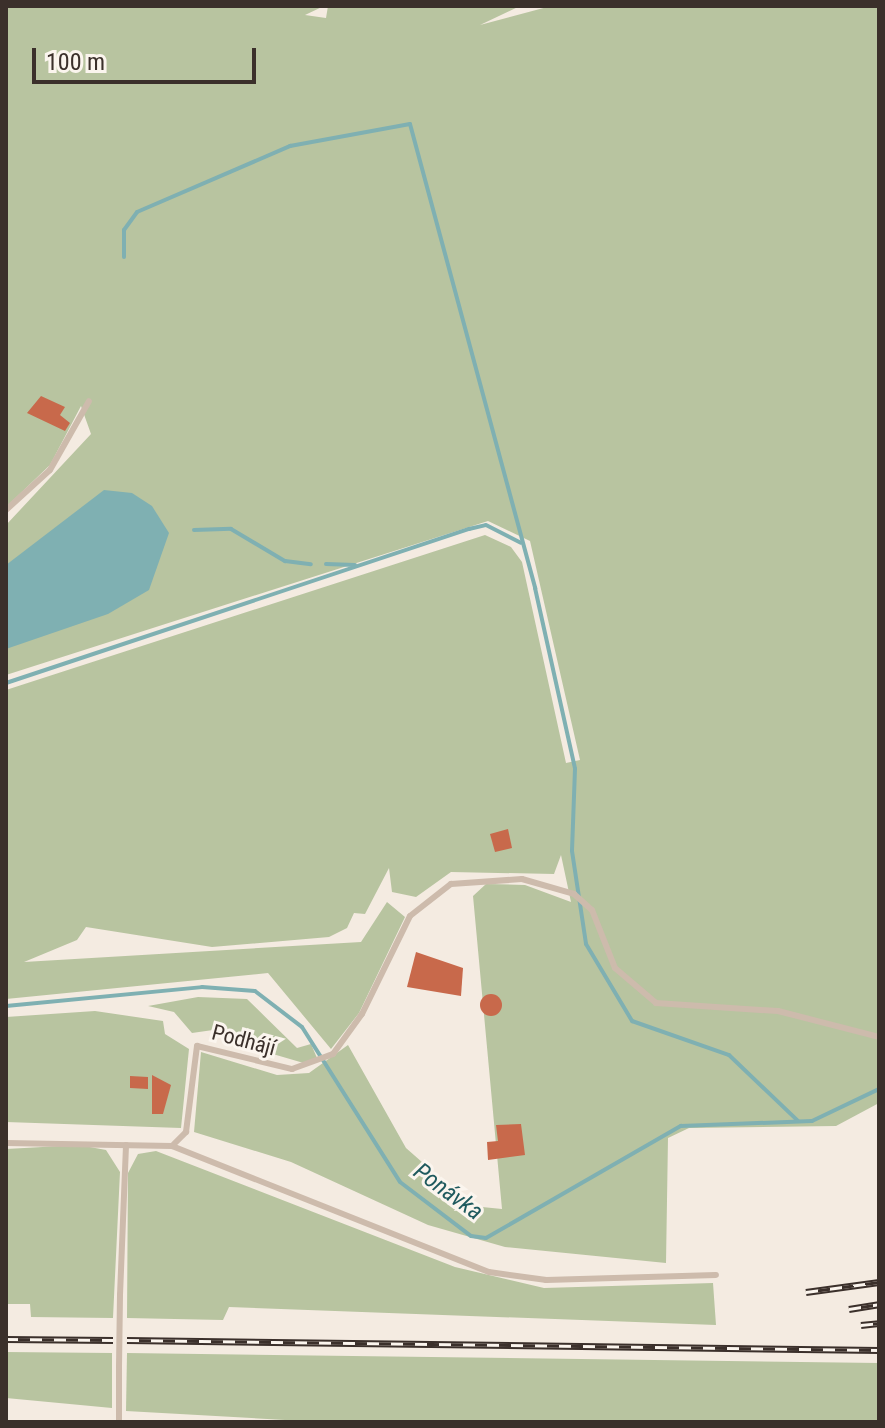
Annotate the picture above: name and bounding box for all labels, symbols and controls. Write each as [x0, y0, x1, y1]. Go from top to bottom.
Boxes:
scale bar [36, 32, 260, 82]
text: 100 m [46, 48, 105, 76]
street label: Podhájí [209, 1019, 279, 1061]
water label: Ponávka [408, 1157, 488, 1227]

